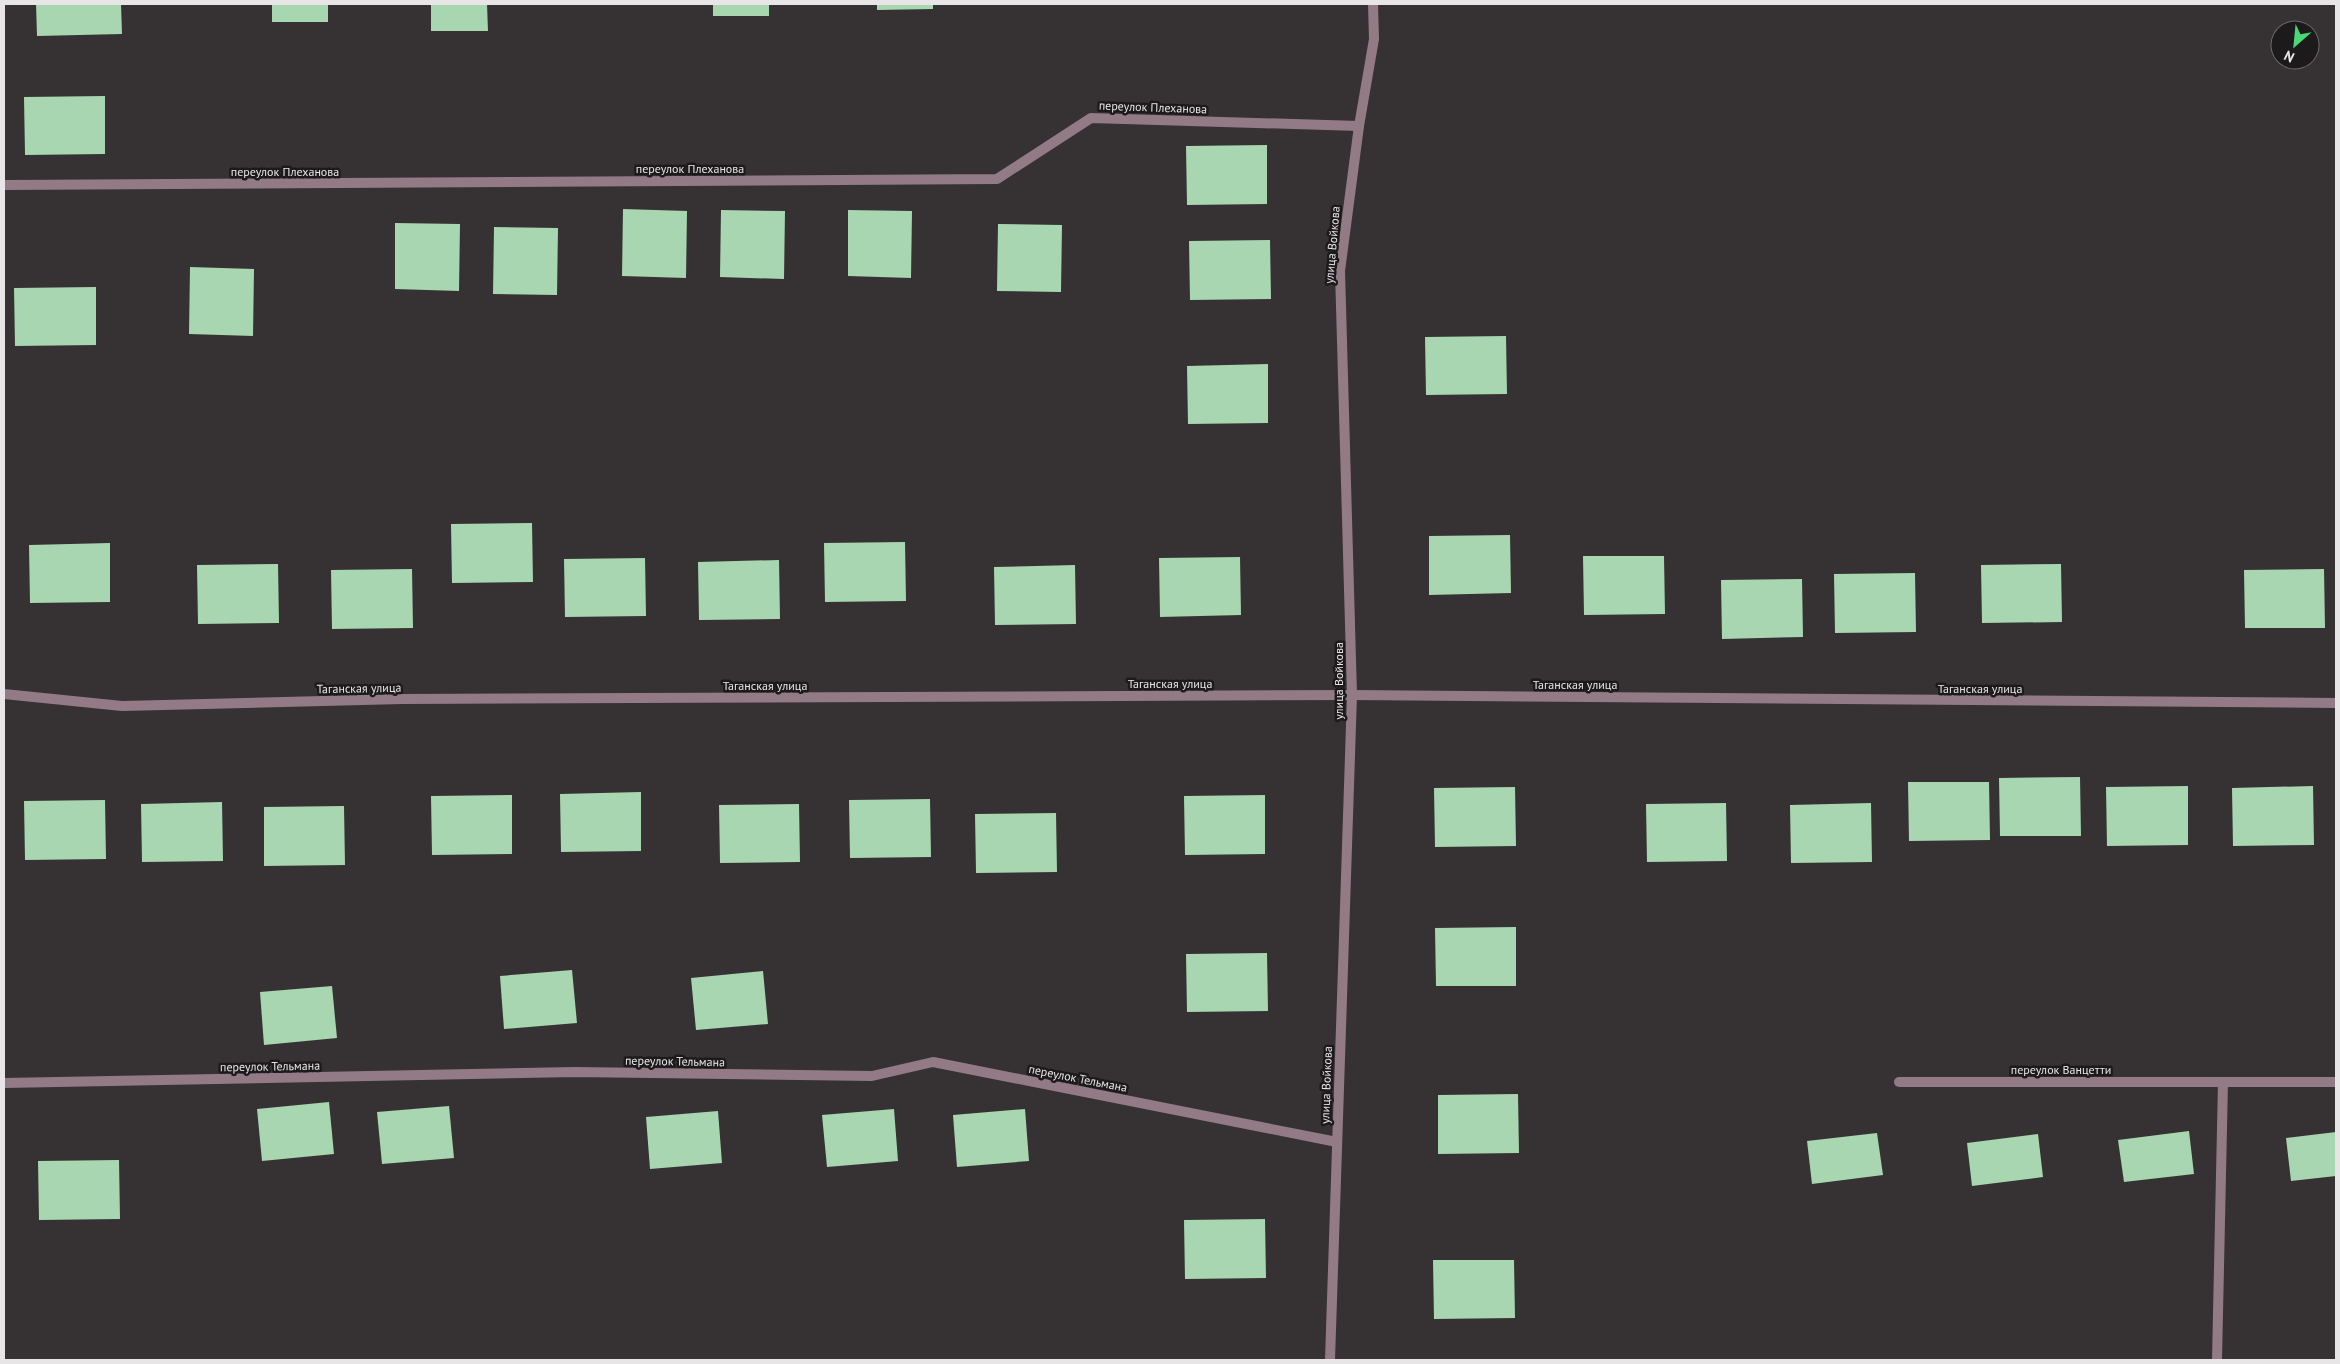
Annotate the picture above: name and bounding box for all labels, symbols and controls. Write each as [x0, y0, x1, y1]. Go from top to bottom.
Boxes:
north arrow [2270, 20, 2320, 70]
text: N [2281, 46, 2297, 67]
street label: переулок Плеханова [1099, 98, 1208, 116]
street label: переулок Плеханова [636, 161, 744, 176]
street label: переулок Плеханова [231, 164, 339, 179]
street label: улица Войкова [1321, 206, 1343, 284]
street label: улица Войкова [1331, 642, 1346, 720]
street label: Таганская улица [1128, 676, 1212, 691]
street label: Таганская улица [1533, 677, 1617, 692]
street label: Таганская улица [723, 678, 807, 693]
street label: Таганская улица [317, 680, 402, 696]
street label: Таганская улица [1938, 681, 2022, 696]
street label: улица Войкова [1317, 1046, 1335, 1124]
street label: переулок Тельмана [625, 1053, 725, 1069]
street label: переулок Тельмана [220, 1058, 320, 1074]
street label: переулок Тельмана [1027, 1061, 1129, 1095]
street label: переулок Ванцетти [2011, 1062, 2111, 1077]

